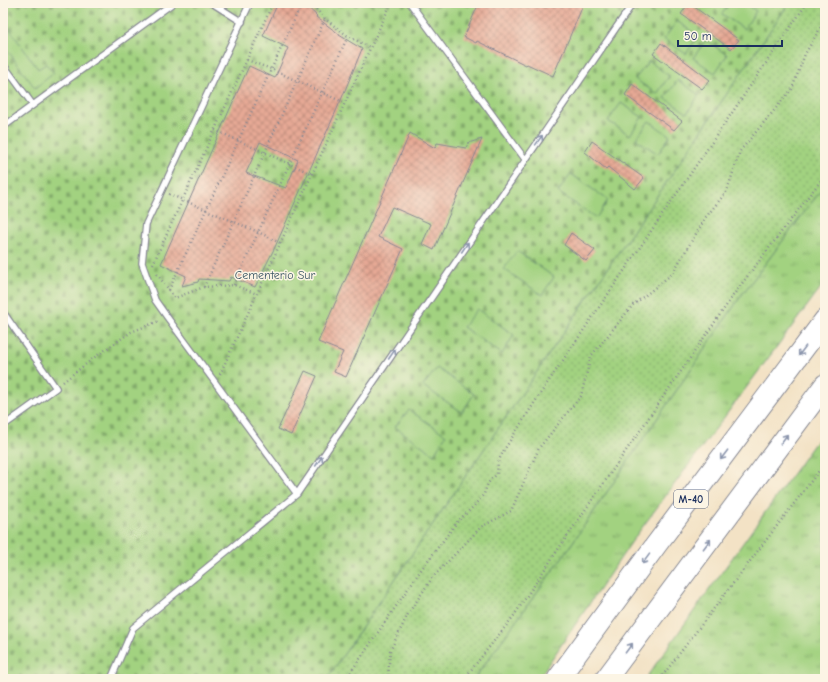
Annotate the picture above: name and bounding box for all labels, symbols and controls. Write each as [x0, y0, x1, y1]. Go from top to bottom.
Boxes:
scale bar [678, 22, 782, 48]
text: 50 m [684, 29, 712, 43]
one-way arrow [535, 134, 543, 145]
one-way arrow [461, 242, 469, 253]
park label: Cementerio Sur [235, 268, 315, 282]
one-way arrow [797, 346, 806, 357]
one-way arrow [388, 349, 396, 360]
one-way arrow [780, 434, 789, 445]
one-way arrow [719, 450, 728, 461]
one-way arrow [314, 456, 323, 467]
road number: M-40 [674, 490, 708, 508]
one-way arrow [703, 538, 711, 549]
one-way arrow [642, 554, 650, 565]
one-way arrow [625, 642, 633, 653]

